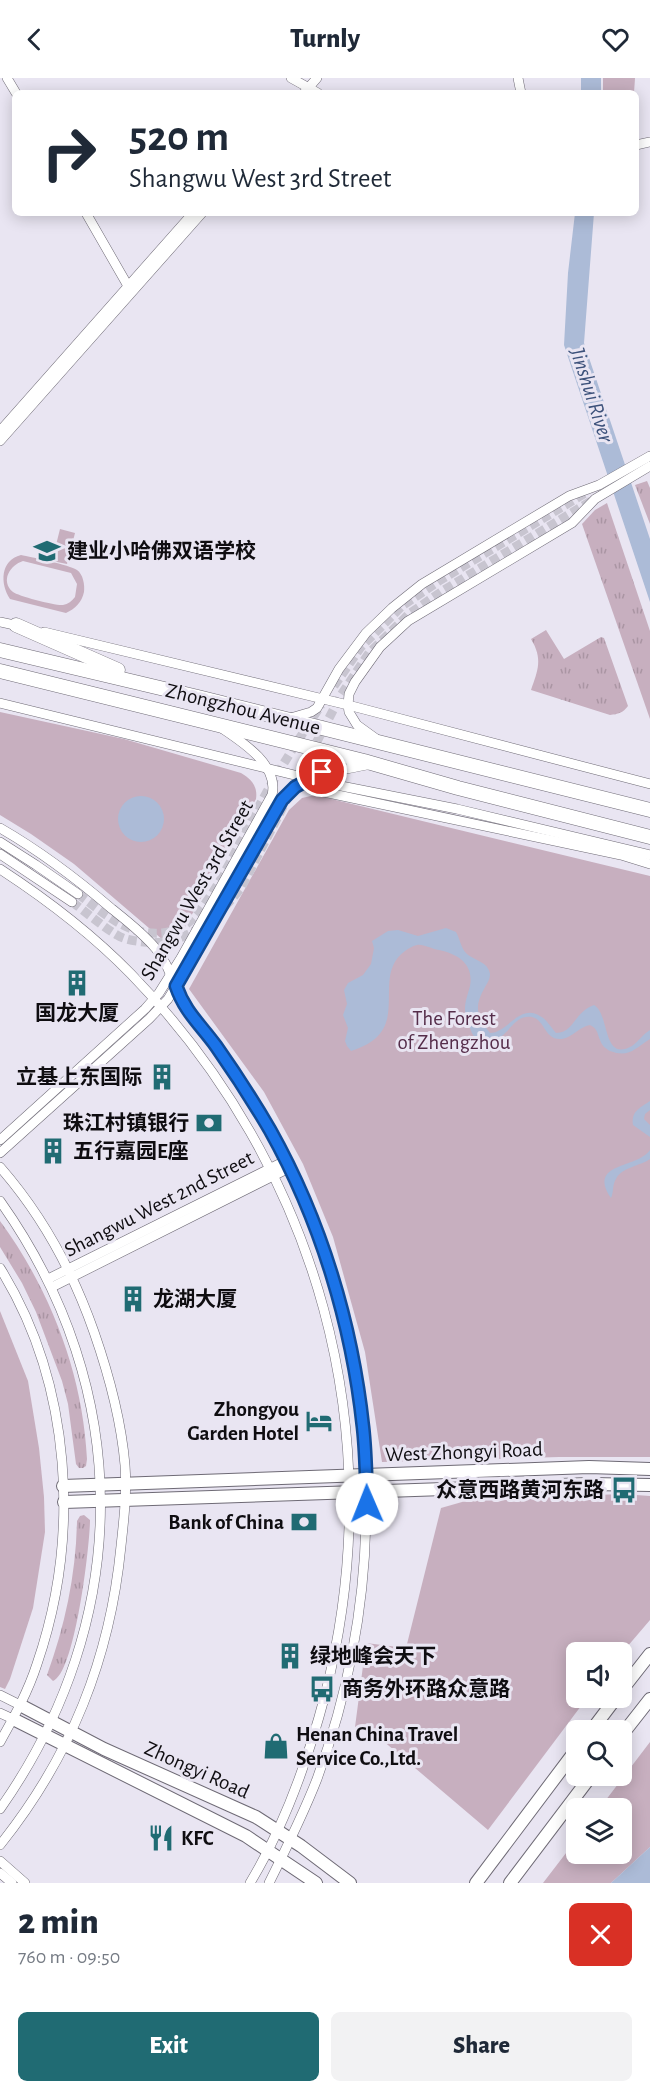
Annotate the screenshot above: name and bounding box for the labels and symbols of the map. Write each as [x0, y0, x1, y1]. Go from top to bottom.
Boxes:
water label: Jinshui River [566, 344, 618, 446]
school or university icon: 建业小哈佛双语学校 [32, 536, 62, 566]
place label: 建业小哈佛双语学校 [67, 539, 256, 562]
street label: Zhongzhou Avenue [164, 680, 322, 738]
pin [296, 746, 347, 797]
street label: Shangwu West 3rd Street [137, 796, 257, 984]
building icon: 国龙大厦 [62, 968, 92, 998]
place label: 国龙大厦 [35, 1001, 119, 1024]
park label: The Forest of Zhengzhou [397, 1008, 511, 1053]
building icon: 立基上东国际 [147, 1062, 177, 1092]
place label: 立基上东国际 [16, 1065, 142, 1088]
bank icon: 珠江村镇银行 [194, 1108, 224, 1138]
place label: 珠江村镇银行 [63, 1112, 189, 1134]
building icon: 五行嘉园E座 [38, 1136, 68, 1166]
place label: 五行嘉园E座 [73, 1139, 189, 1162]
street label: Shangwu West 2nd Street [61, 1147, 257, 1261]
building icon: 龙湖大厦 [118, 1284, 148, 1314]
place label: 龙湖大厦 [153, 1287, 237, 1310]
place label: Zhongyou Garden Hotel [187, 1399, 299, 1444]
hotel icon: Zhongyou Garden Hotel [304, 1406, 334, 1436]
street label: West Zhongyi Road [385, 1439, 543, 1465]
position arrow [335, 1472, 399, 1536]
bus stop icon: 众意西路黄河东路 [609, 1475, 639, 1505]
place label: 众意西路黄河东路 [436, 1478, 604, 1501]
bank icon: Bank of China [289, 1507, 319, 1537]
place label: Bank of China [168, 1512, 284, 1533]
building icon: 绿地峰会天下 [275, 1641, 305, 1671]
place label: 绿地峰会天下 [310, 1645, 436, 1667]
bus stop icon: 商务外环路众意路 [307, 1674, 337, 1704]
place label: 商务外环路众意路 [342, 1677, 510, 1700]
place label: Henan China Travel Service Co.,Ltd. [296, 1724, 458, 1769]
shop icon: Henan China Travel Service Co.,Ltd. [261, 1731, 291, 1761]
street label: Zhongyi Road [141, 1738, 253, 1803]
restaurant icon: KFC [146, 1823, 176, 1853]
place label: KFC [181, 1828, 214, 1849]

